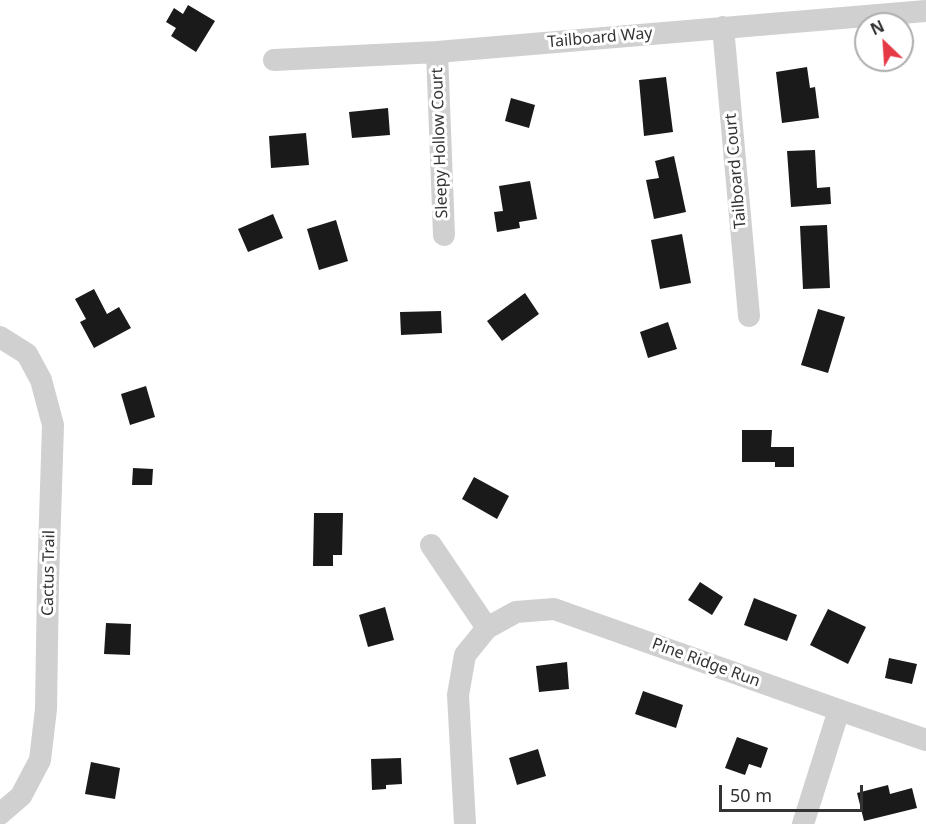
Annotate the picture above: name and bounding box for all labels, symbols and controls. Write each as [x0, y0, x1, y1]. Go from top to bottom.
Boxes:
north arrow [854, 12, 914, 72]
text: N [867, 15, 888, 40]
street label: Tailboard Way [547, 24, 653, 52]
street label: Sleepy Hollow Court [428, 67, 452, 219]
street label: Tailboard Court [721, 113, 751, 229]
street label: Cactus Trail [39, 530, 59, 616]
street label: Pine Ridge Run [649, 635, 763, 691]
scale bar [722, 773, 866, 811]
text: 50 m [730, 783, 772, 807]

